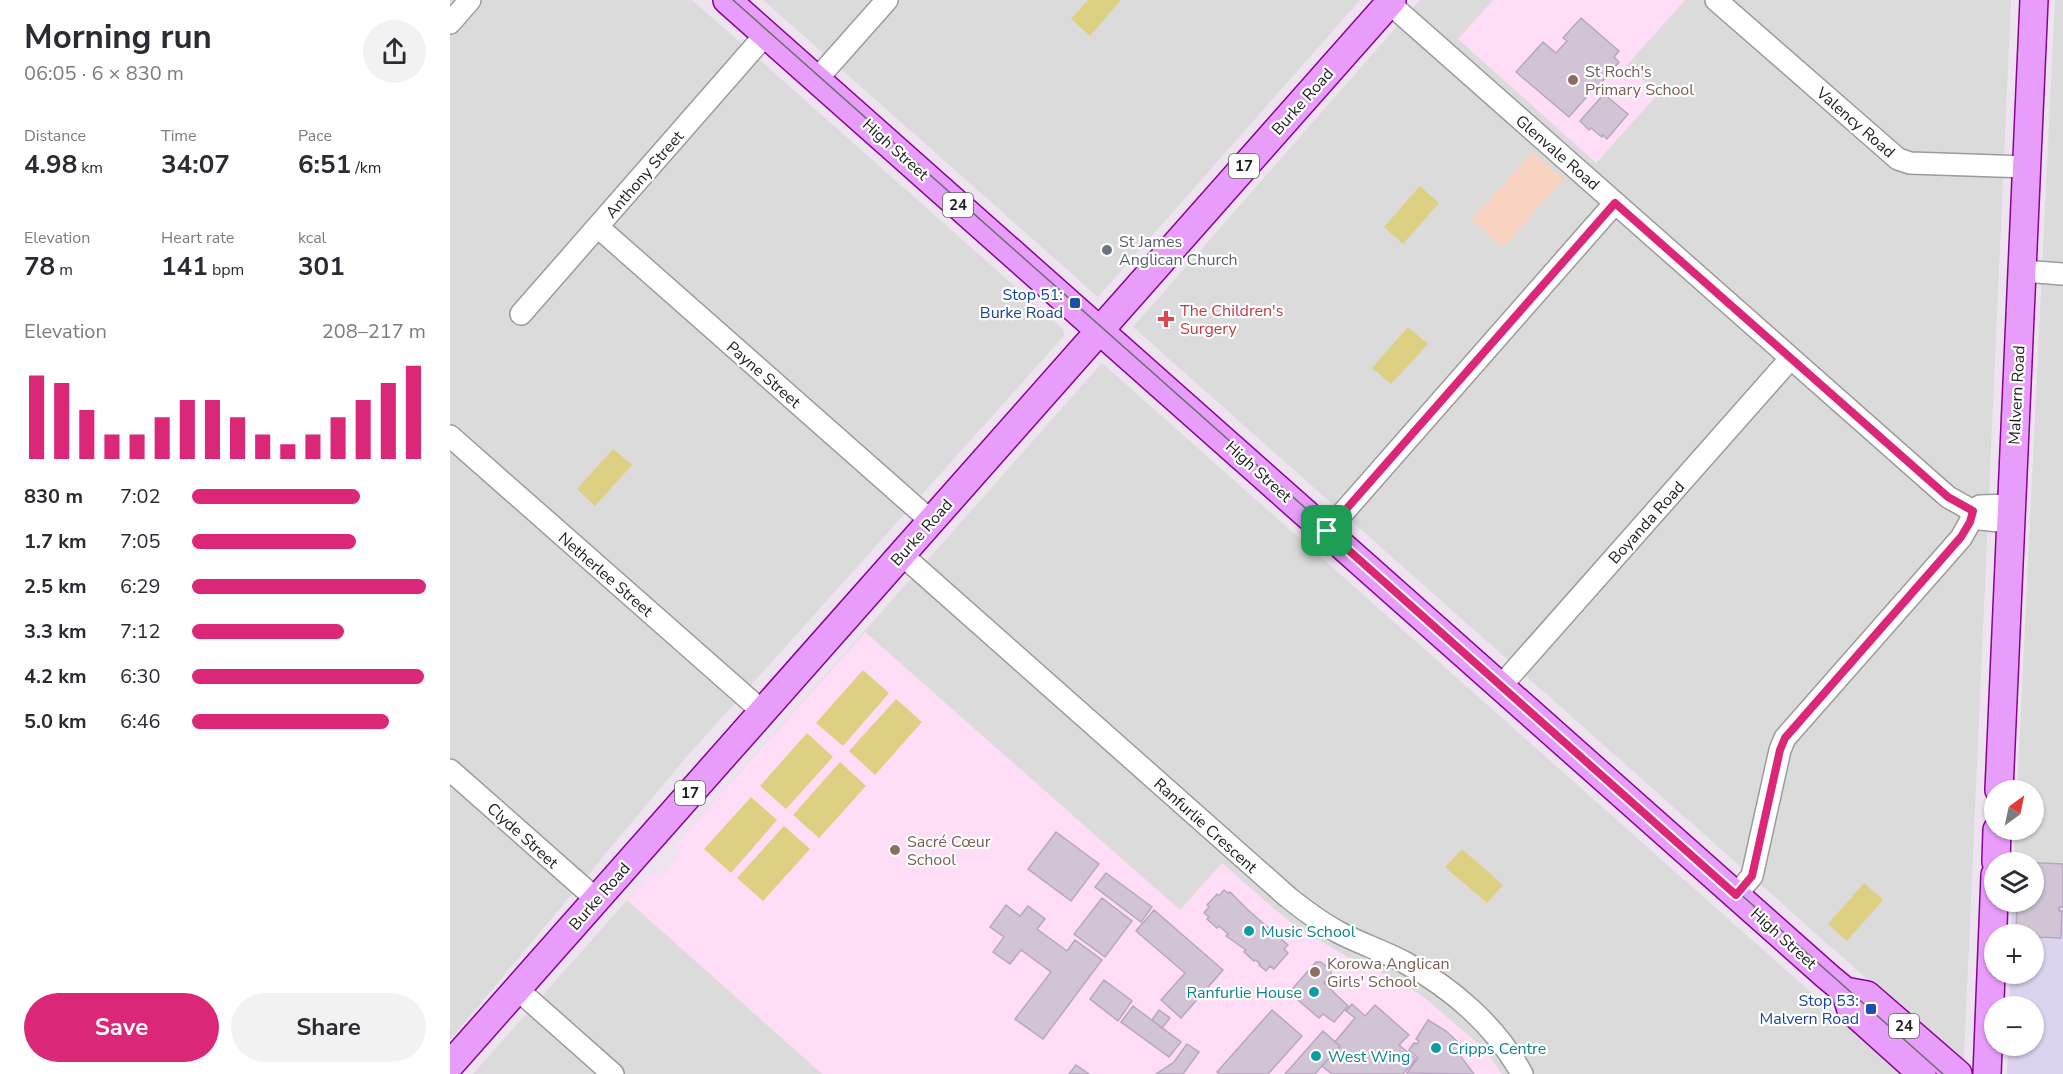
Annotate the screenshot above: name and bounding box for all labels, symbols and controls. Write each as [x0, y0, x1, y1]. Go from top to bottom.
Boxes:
text: Morning run [24, 15, 212, 60]
button: share [363, 20, 426, 83]
text: 06:05 · 6 × 830 m [24, 60, 184, 87]
place label: St Roch's Primary School [1585, 61, 1694, 101]
street label: Burke Road [1267, 63, 1339, 140]
marker: St Roch's Primary School [1566, 73, 1580, 87]
street label: Valency Road [1810, 82, 1899, 163]
street label: Glenvale Road [1511, 110, 1604, 195]
street label: High Street [857, 114, 933, 186]
text: Distance [24, 125, 86, 147]
text: Time [161, 125, 197, 147]
text: Pace [298, 125, 332, 147]
street label: Anthony Street [601, 126, 689, 223]
text: 4.98 [24, 147, 77, 182]
text: 34:07 [161, 147, 230, 182]
text: 6:51 [298, 147, 351, 182]
road number: 17 [1229, 154, 1259, 178]
text: km [77, 157, 103, 179]
text: /km [351, 157, 382, 179]
road number: 24 [943, 193, 973, 217]
text: Elevation [24, 227, 90, 249]
text: Heart rate [161, 227, 234, 249]
text: kcal [298, 227, 326, 249]
place label: St James Anglican Church [1119, 231, 1238, 271]
marker: St James Anglican Church [1100, 243, 1114, 257]
text: 78 [24, 249, 55, 284]
text: 141 [161, 249, 208, 284]
text: 301 [298, 249, 345, 284]
text: m [55, 259, 73, 281]
text: bpm [208, 259, 244, 281]
place label: Stop 51: Burke Road [980, 284, 1063, 324]
marker: Stop 51: Burke Road [1068, 296, 1082, 310]
place label: The Children's Surgery [1180, 300, 1283, 340]
marker: The Children's Surgery [1157, 310, 1175, 328]
text: Elevation [24, 318, 107, 345]
text: 208–217 m [322, 318, 426, 345]
street label: Payne Street [722, 336, 805, 413]
street label: Malvern Road [2003, 345, 2031, 445]
street label: High Street [1220, 436, 1296, 508]
street label: Boyanda Road [1604, 477, 1690, 569]
text: 830 m [24, 483, 83, 510]
text: 7:02 [120, 483, 161, 510]
street label: Burke Road [886, 494, 958, 571]
pin [1301, 505, 1352, 556]
icon: arrive [1310, 514, 1343, 547]
text: 1.7 km [24, 528, 87, 555]
text: 7:05 [120, 528, 161, 555]
street label: Netherlee Street [553, 528, 658, 622]
text: 2.5 km [24, 573, 87, 600]
text: 6:29 [120, 573, 161, 600]
text: 3.3 km [24, 618, 87, 645]
text: 7:12 [120, 618, 161, 645]
text: 4.2 km [24, 663, 87, 690]
text: 6:30 [120, 663, 161, 690]
text: 5.0 km [24, 708, 87, 735]
text: 6:46 [120, 708, 161, 735]
street label: Ranfurlie Crescent [1149, 773, 1262, 878]
north arrow [1984, 780, 2044, 840]
map controls [1984, 780, 2044, 1056]
road number: 17 [675, 781, 705, 805]
street label: Clyde Street [482, 798, 563, 874]
place label: Sacré Cœur School [907, 831, 991, 871]
marker: Sacré Cœur School [888, 843, 902, 857]
button: layers [1984, 852, 2044, 912]
street label: Burke Road [564, 858, 635, 935]
street label: High Street [1745, 903, 1821, 975]
place label: Music School [1261, 921, 1356, 943]
marker: Music School [1242, 924, 1256, 938]
button: + [1984, 924, 2044, 984]
place label: Korowa Anglican Girls' School [1327, 953, 1450, 993]
marker: Korowa Anglican Girls' School [1308, 965, 1322, 979]
place label: Ranfurlie House [1186, 982, 1302, 1004]
marker: Ranfurlie House [1307, 985, 1321, 999]
place label: Stop 53: Malvern Road [1759, 990, 1859, 1030]
button: Save [24, 993, 219, 1062]
button: Share [231, 993, 426, 1062]
button: − [1984, 996, 2044, 1056]
marker: Stop 53: Malvern Road [1864, 1002, 1878, 1016]
road number: 24 [1889, 1014, 1919, 1038]
place label: Cripps Centre [1448, 1038, 1546, 1060]
marker: Cripps Centre [1429, 1041, 1443, 1055]
place label: West Wing [1328, 1046, 1410, 1068]
marker: West Wing [1309, 1049, 1323, 1063]

